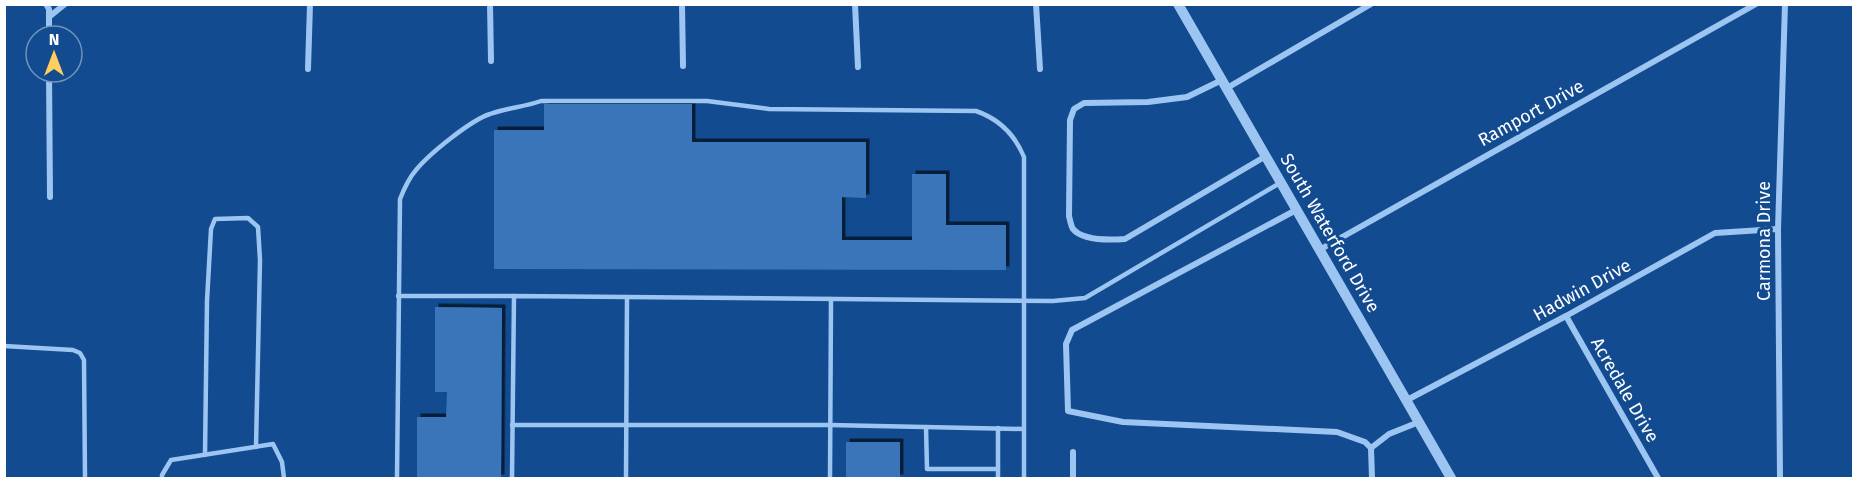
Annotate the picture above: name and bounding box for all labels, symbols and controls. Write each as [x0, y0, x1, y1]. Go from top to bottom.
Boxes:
north arrow [24, 24, 84, 84]
text: N [49, 30, 59, 49]
street label: Ramport Drive [1474, 75, 1588, 151]
street label: South Waterford Drive [1275, 149, 1385, 317]
street label: Carmona Drive [1753, 181, 1775, 301]
street label: Hadwin Drive [1529, 254, 1635, 326]
street label: Acredale Drive [1586, 334, 1664, 446]

